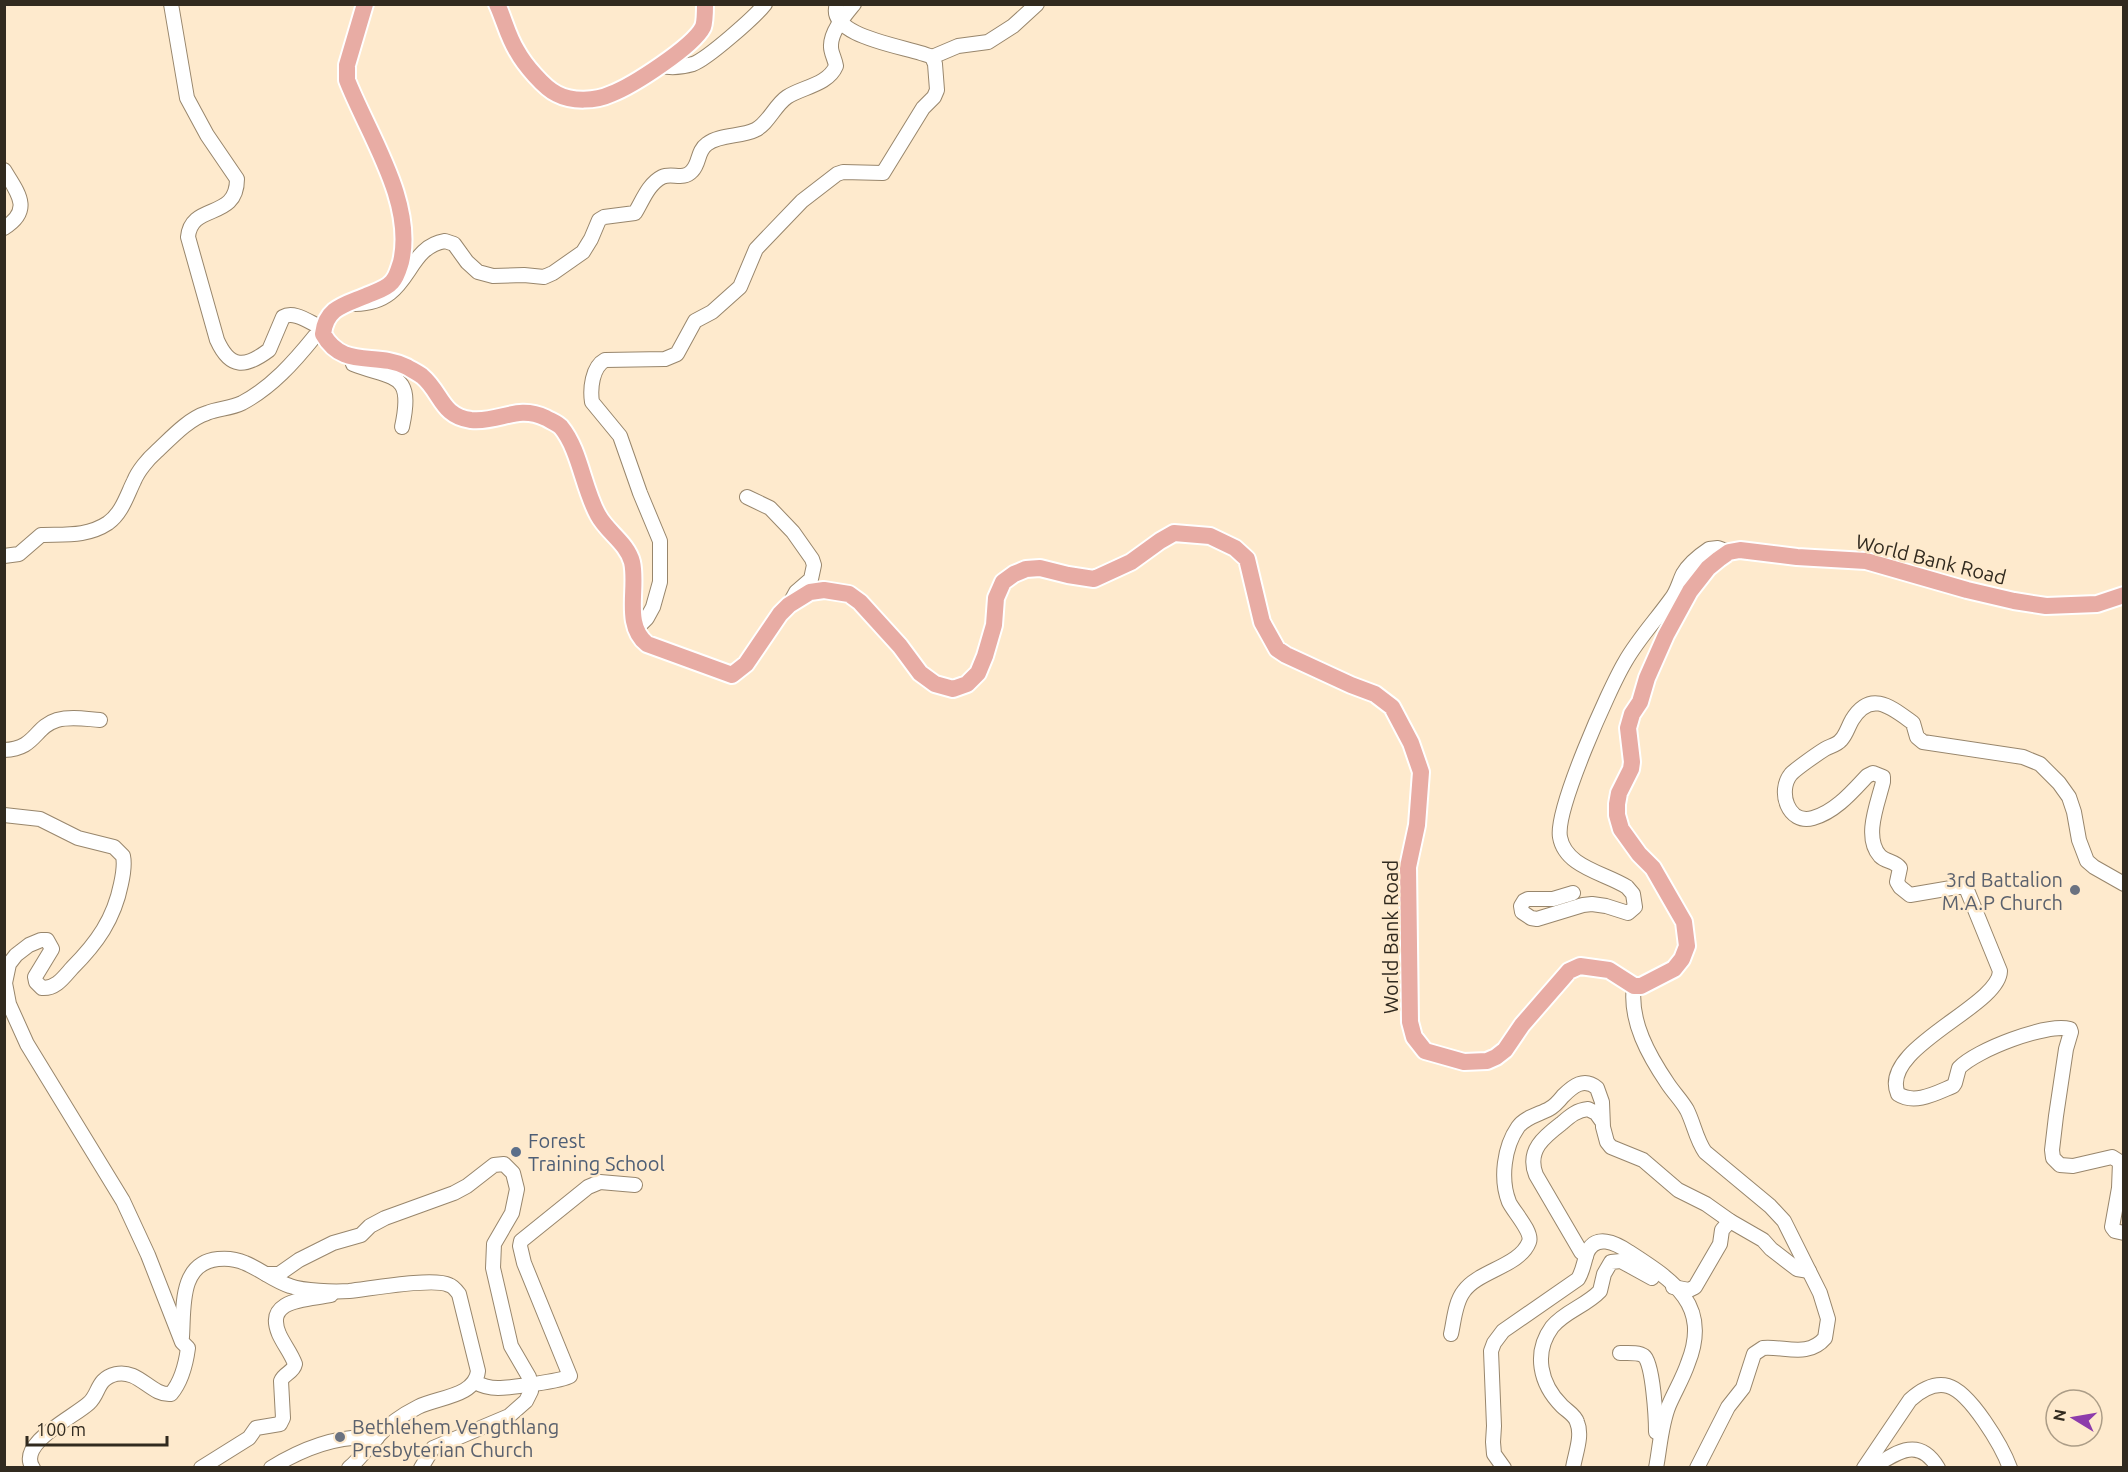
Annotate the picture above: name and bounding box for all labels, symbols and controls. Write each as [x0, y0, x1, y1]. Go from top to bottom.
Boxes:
street label: World Bank Road [1853, 529, 2009, 589]
street label: World Bank Road [1379, 860, 1402, 1014]
place label: 3rd Battalion M.A.P Church [1942, 868, 2063, 914]
marker: 3rd Battalion M.A.P Church [2068, 883, 2082, 897]
place label: Forest Training School [528, 1129, 665, 1175]
marker: Forest Training School [509, 1145, 523, 1159]
north arrow [2044, 1388, 2104, 1448]
text: N [2049, 1408, 2069, 1423]
scale bar [27, 1409, 166, 1447]
place label: Bethlehem Vengthlang Presbyterian Church [352, 1415, 559, 1461]
text: 100 m [36, 1419, 86, 1439]
marker: Bethlehem Vengthlang Presbyterian Church [333, 1430, 347, 1444]

